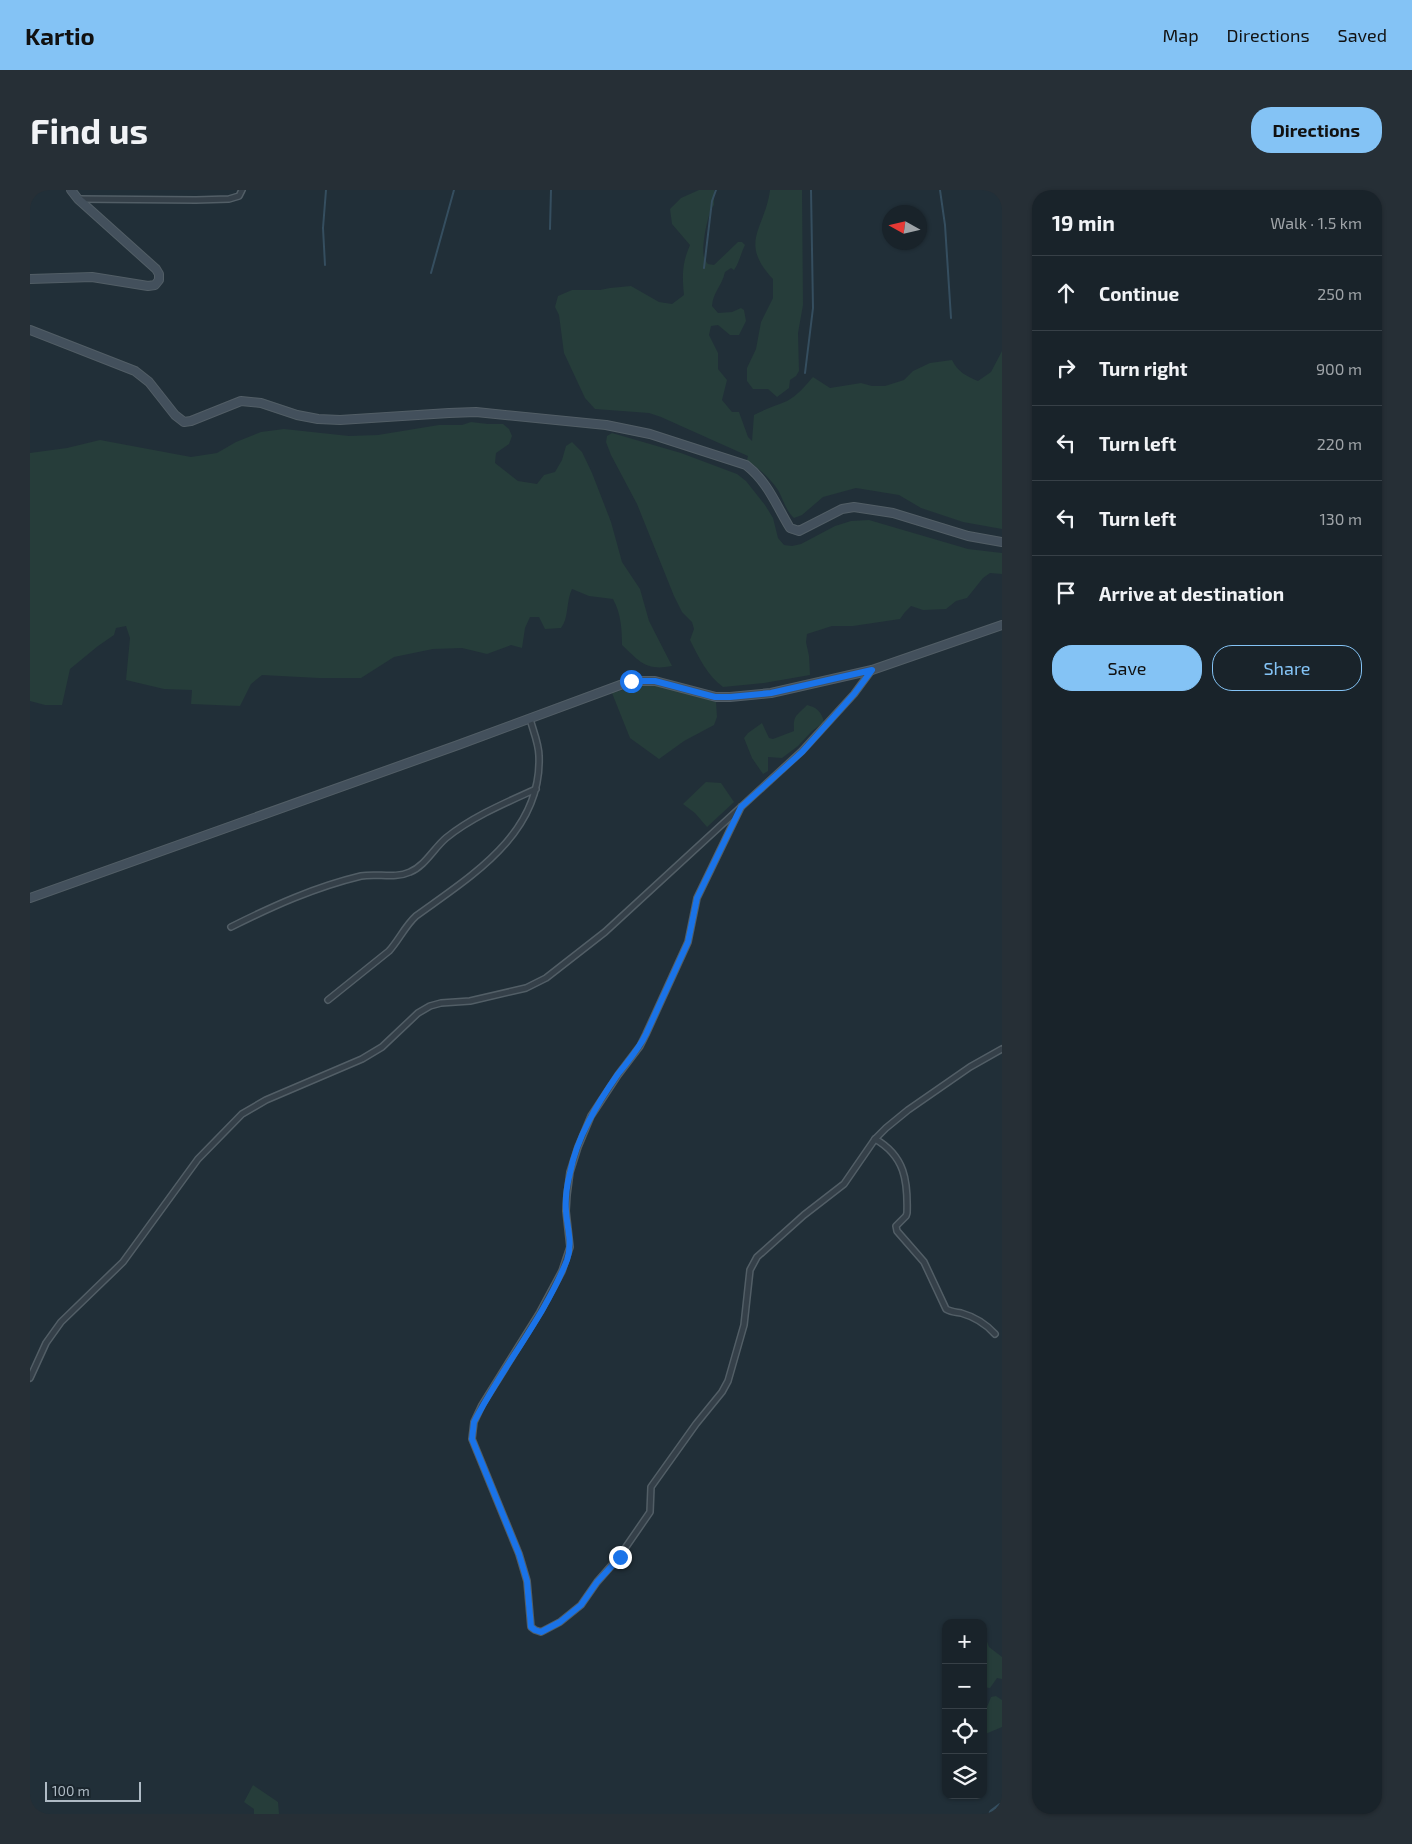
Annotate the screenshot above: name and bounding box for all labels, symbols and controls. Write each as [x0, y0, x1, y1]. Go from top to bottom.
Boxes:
text: Kartio [25, 21, 95, 50]
text: Map [1162, 24, 1199, 46]
text: Directions [1227, 24, 1310, 46]
text: Saved [1338, 24, 1387, 46]
button: Directions [1251, 107, 1382, 153]
text: Find us [30, 109, 148, 151]
north arrow [882, 205, 927, 250]
text: 19 min [1052, 210, 1115, 235]
text: Walk · 1.5 km [1270, 213, 1362, 232]
icon: ahead [1052, 279, 1080, 307]
text: Continue [1099, 282, 1179, 305]
text: 250 m [1317, 284, 1362, 303]
icon: right [1052, 354, 1080, 382]
text: Turn right [1099, 357, 1187, 380]
text: 900 m [1316, 359, 1362, 378]
icon: left [1052, 429, 1080, 457]
text: Turn left [1099, 432, 1176, 455]
text: 220 m [1317, 434, 1362, 453]
icon: left [1052, 504, 1080, 532]
text: Turn left [1099, 507, 1176, 530]
text: 130 m [1320, 509, 1362, 528]
icon: arrive [1052, 579, 1080, 607]
text: Arrive at destination [1099, 582, 1284, 605]
button: Save [1052, 645, 1202, 691]
button: Share [1212, 645, 1362, 691]
route start [620, 670, 643, 693]
route end [609, 1546, 632, 1569]
map controls [942, 1619, 987, 1799]
button: + [942, 1619, 987, 1664]
button: − [942, 1664, 987, 1709]
button: locate [942, 1709, 987, 1754]
button: layers [942, 1754, 987, 1799]
scale bar [45, 1779, 141, 1802]
text: 100 m [52, 1782, 90, 1799]

